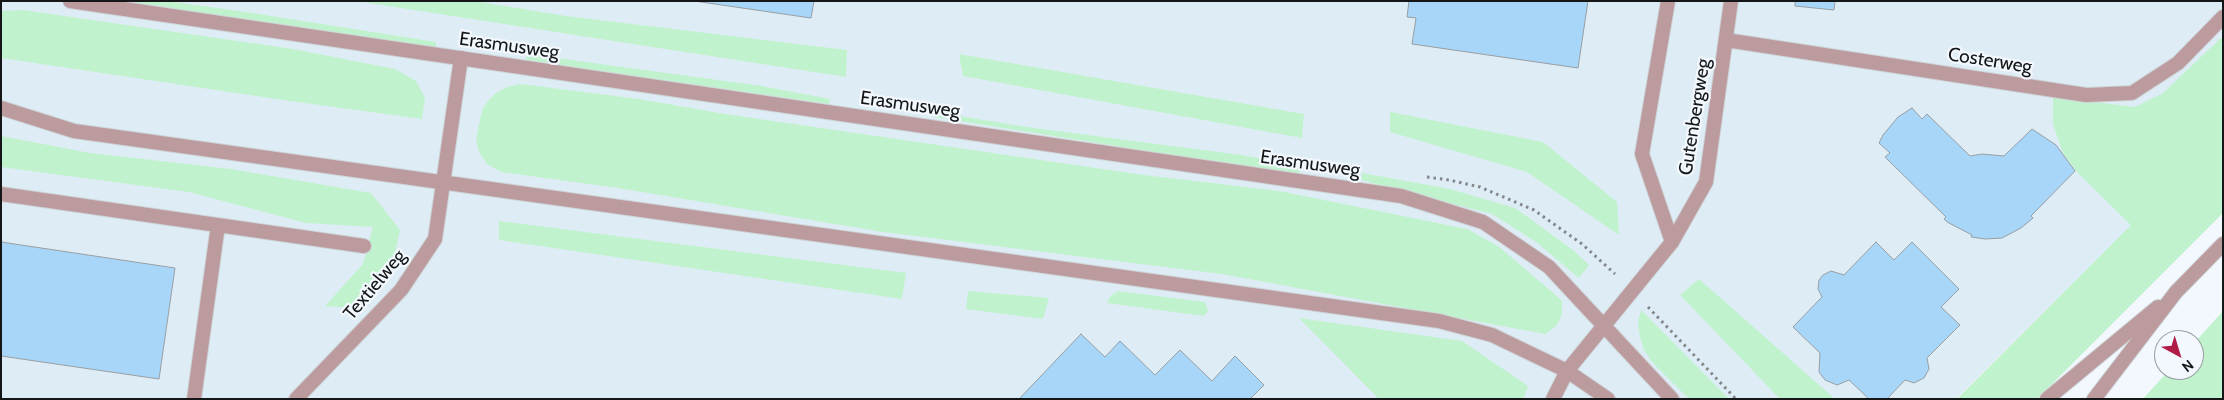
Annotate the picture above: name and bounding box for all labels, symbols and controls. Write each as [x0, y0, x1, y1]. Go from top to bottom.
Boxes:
street label: Erasmusweg [458, 28, 560, 64]
street label: Costerweg [1946, 43, 2034, 79]
street label: Gutenbergweg [1675, 57, 1715, 177]
street label: Erasmusweg [859, 87, 961, 123]
street label: Erasmusweg [1259, 146, 1361, 182]
street label: Textielweg [339, 245, 411, 325]
north arrow [2154, 330, 2204, 380]
text: N [2178, 356, 2197, 376]

